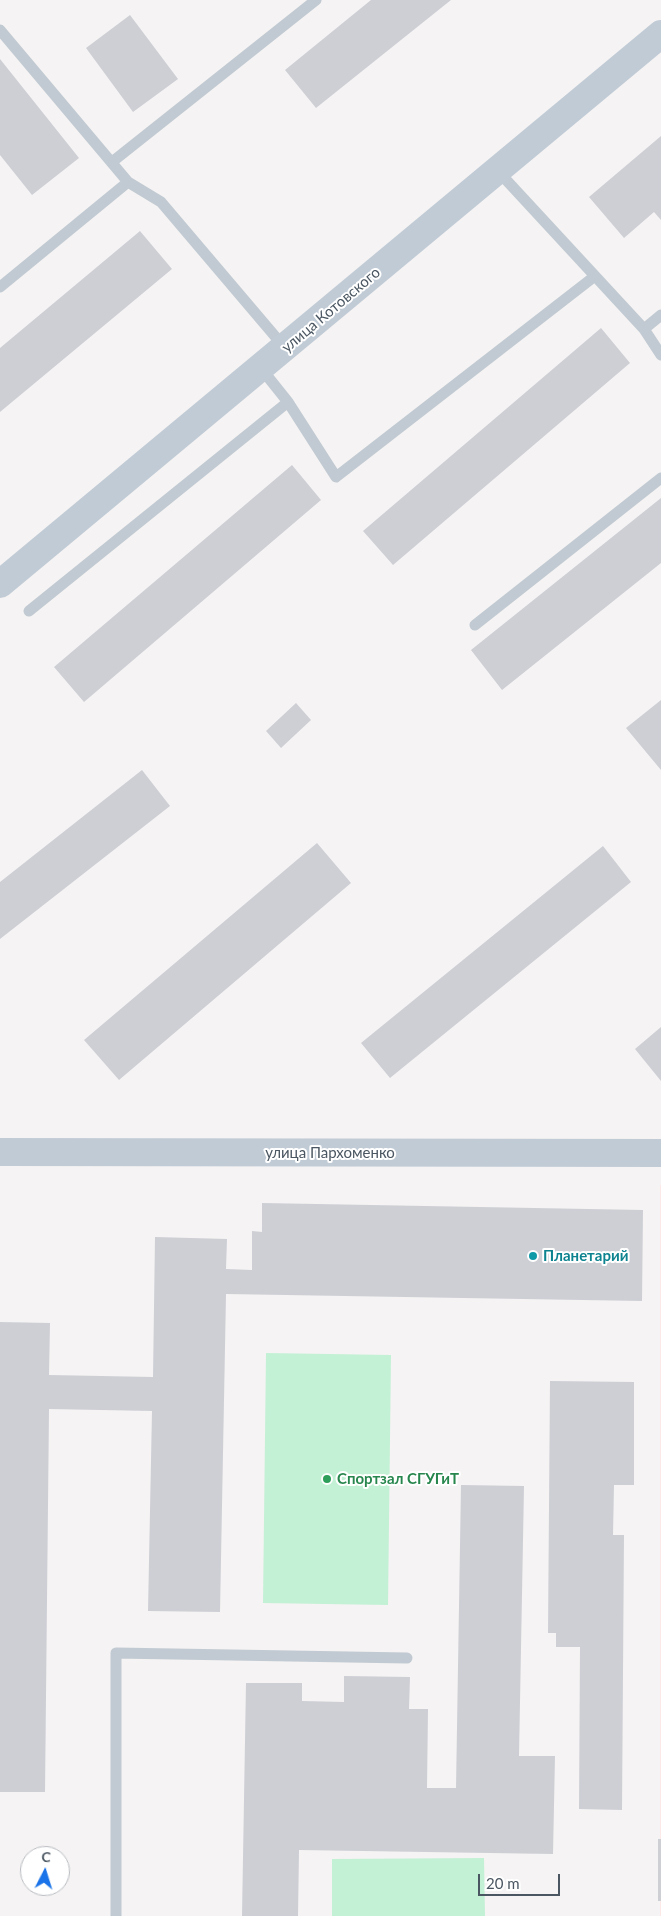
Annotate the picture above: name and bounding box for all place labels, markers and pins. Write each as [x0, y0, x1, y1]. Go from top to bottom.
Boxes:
place label: Планетарий [543, 1247, 628, 1265]
marker: Планетарий [527, 1250, 539, 1262]
place label: Спортзал СГУГиТ [337, 1470, 459, 1488]
marker: Спортзал СГУГиТ [321, 1473, 333, 1485]

